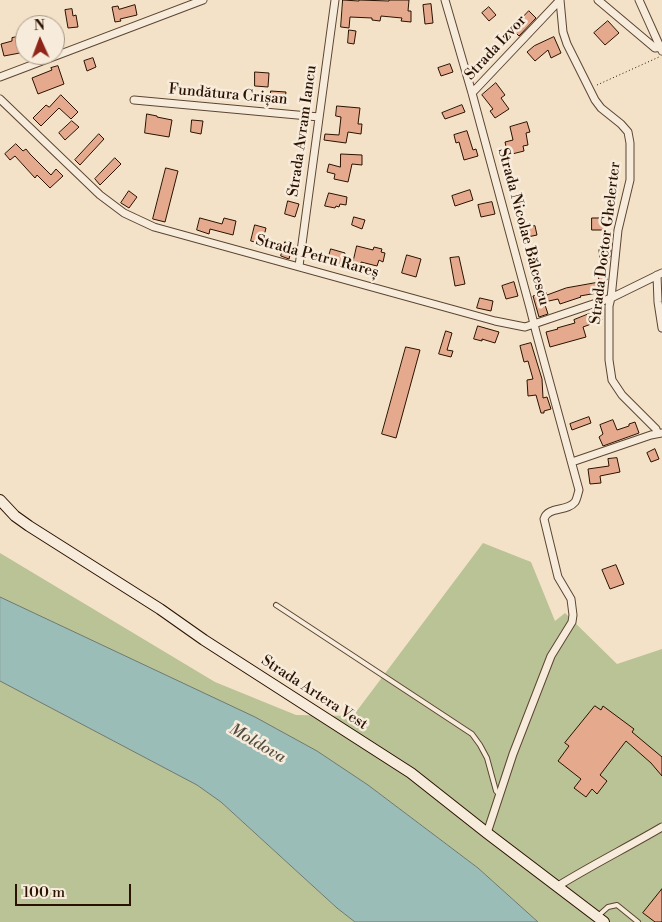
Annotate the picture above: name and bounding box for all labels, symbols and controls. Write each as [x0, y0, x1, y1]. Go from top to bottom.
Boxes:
street label: Strada Izvor [461, 12, 531, 84]
north arrow [15, 15, 65, 65]
text: N [34, 17, 45, 35]
street label: Strada Avram Iancu [285, 64, 321, 198]
street label: Fundătura Crișan [168, 81, 288, 109]
street label: Strada Nicolae Bălcescu [493, 146, 553, 308]
street label: Strada Doctor Ghelerter [587, 161, 625, 325]
street label: Strada Petru Rareș [253, 232, 381, 282]
street label: Strada Artera Vest [257, 652, 371, 734]
water label: Moldova [225, 720, 289, 768]
scale bar [18, 874, 134, 906]
text: 100 m [23, 883, 65, 902]

